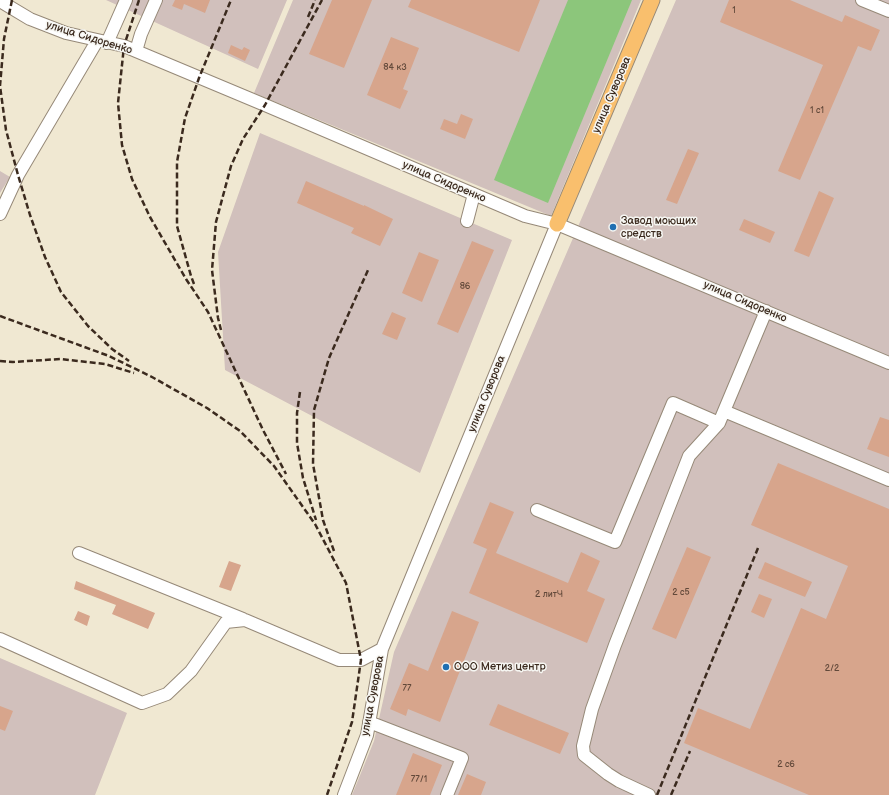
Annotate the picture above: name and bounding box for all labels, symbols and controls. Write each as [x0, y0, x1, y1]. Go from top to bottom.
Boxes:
house number: 1 [732, 6, 736, 16]
street label: улица Сидоренко [44, 19, 134, 57]
street label: улица Суворова [590, 55, 634, 135]
house number: 84 к3 [383, 63, 407, 73]
house number: 1 с1 [810, 106, 824, 116]
street label: улица Сидоренко [400, 158, 488, 206]
place label: Завод моющих средств [621, 214, 696, 240]
marker: Завод моющих средств [608, 222, 618, 232]
street label: улица Сидоренко [701, 278, 789, 326]
house number: 86 [460, 282, 470, 292]
street label: улица Суворова [466, 354, 508, 434]
house number: 2 с5 [672, 588, 690, 598]
house number: 2 литЧ [535, 590, 563, 600]
street label: улица Суворова [359, 655, 387, 737]
place label: ООО Метиз центр [454, 660, 546, 674]
marker: ООО Метиз центр [441, 662, 451, 672]
house number: 2/2 [825, 664, 839, 674]
house number: 77 [403, 684, 411, 694]
house number: 2 с6 [777, 760, 795, 770]
house number: 77/1 [411, 775, 427, 785]

